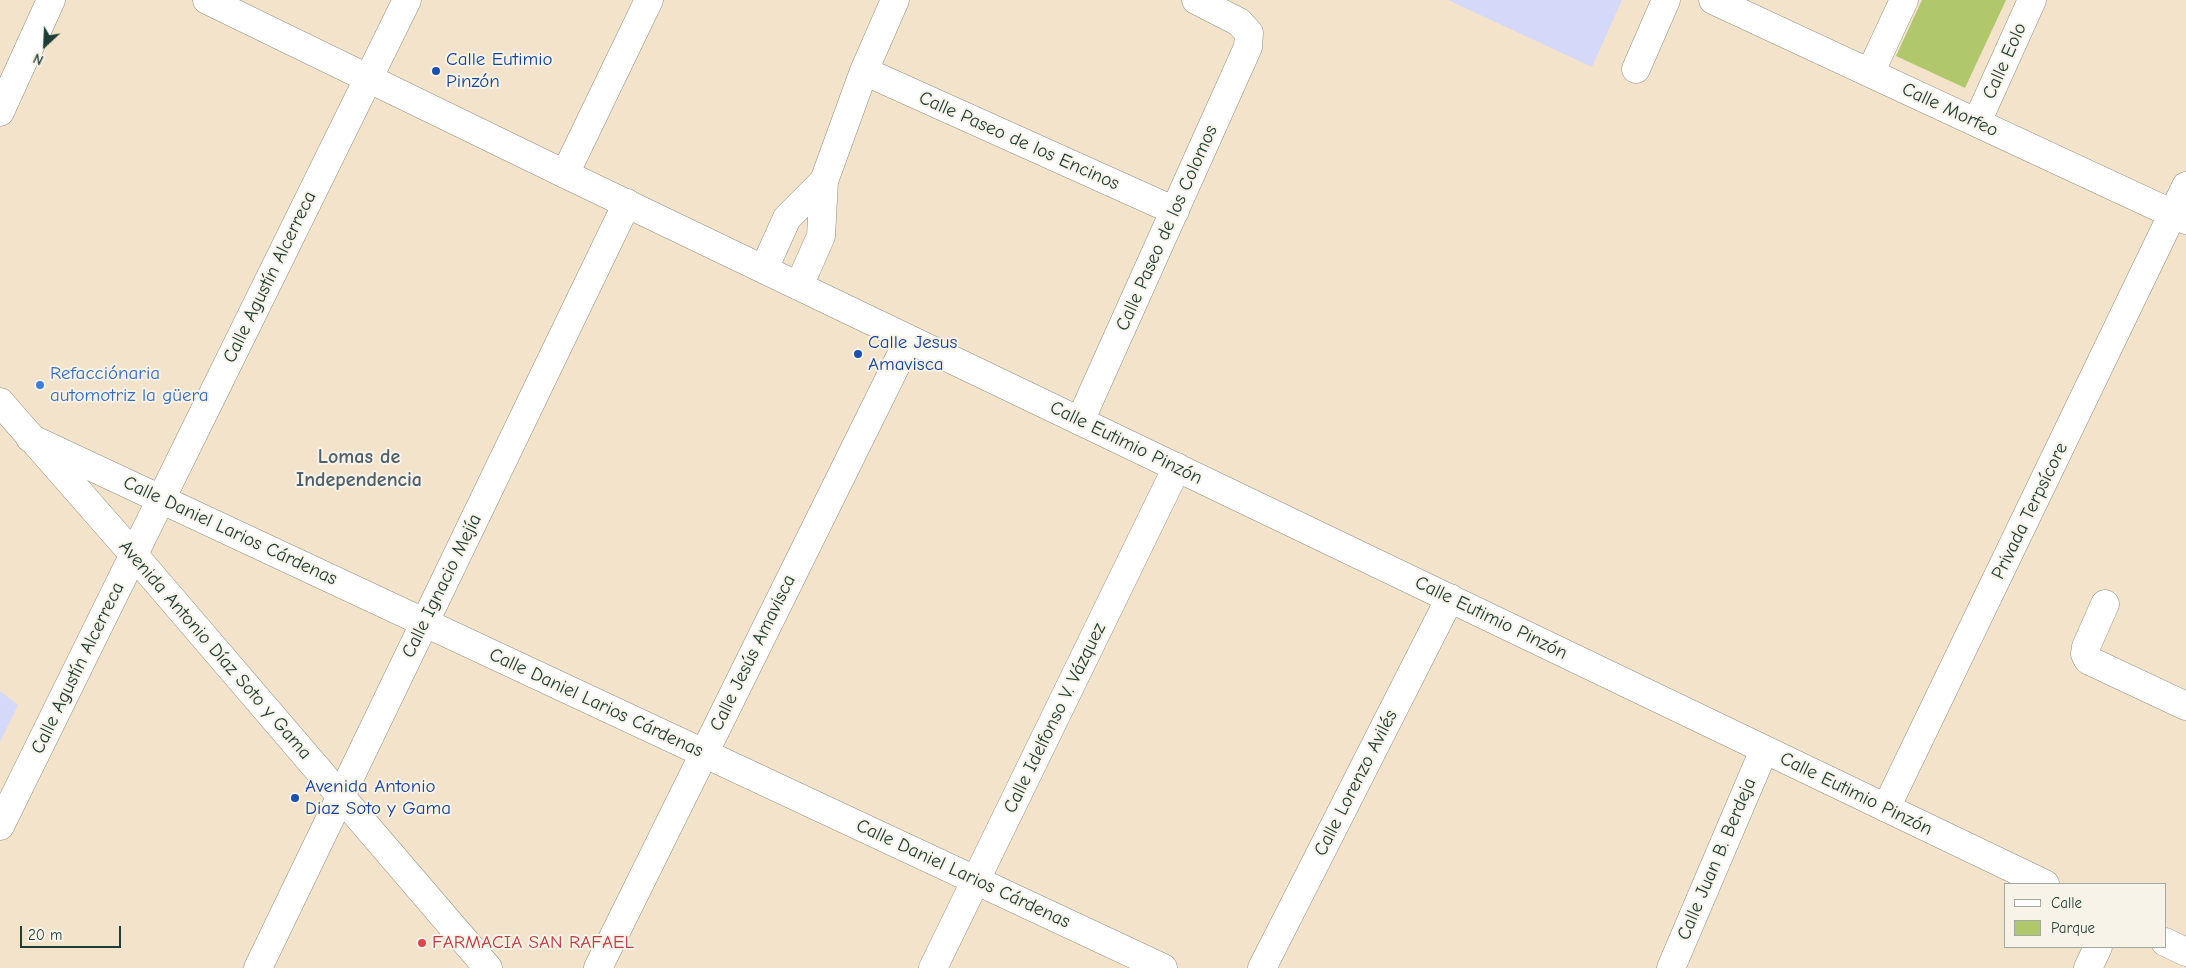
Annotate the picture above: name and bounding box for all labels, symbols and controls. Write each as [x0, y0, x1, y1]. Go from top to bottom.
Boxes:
street label: Calle Eolo [1978, 19, 2032, 103]
north arrow [20, 20, 70, 70]
text: N [31, 49, 46, 69]
place label: Calle Eutimio Pinzón [446, 49, 553, 93]
marker: Calle Eutimio Pinzón [430, 65, 442, 77]
street label: Calle Morfeo [1898, 78, 2002, 142]
street label: Calle Paseo de los Encinos [915, 86, 1123, 196]
street label: Calle Paseo de los Colomos [1111, 122, 1223, 334]
street label: Calle Agustín Alcerreca [219, 187, 321, 367]
place label: Calle Jesus Amavisca [868, 332, 957, 376]
marker: Calle Jesus Amavisca [852, 348, 864, 360]
place label: Refacciónaria automotriz la güera [50, 363, 209, 407]
marker: Refacciónaria automotriz la güera [34, 379, 46, 391]
street label: Calle Eutimio Pinzón [1046, 396, 1206, 490]
street label: Privada Terpsícore [1987, 439, 2073, 583]
district label: Lomas de Independencia [296, 445, 422, 492]
street label: Calle Daniel Larios Cárdenas [119, 471, 341, 591]
street label: Calle Ignacio Mejía [397, 510, 487, 662]
street label: Avenida Antonio Díaz Soto y Gama [114, 536, 316, 764]
street label: Calle Jesús Amavisca [705, 571, 801, 735]
street label: Calle Eutimio Pinzón [1411, 571, 1571, 665]
street label: Calle Agustín Alcerreca [27, 578, 129, 758]
street label: Calle Idelfonso V. Vázquez [999, 619, 1111, 817]
street label: Calle Daniel Larios Cárdenas [485, 643, 707, 763]
street label: Calle Lorenzo Avilés [1309, 706, 1403, 860]
street label: Calle Eutimio Pinzón [1776, 747, 1936, 841]
street label: Calle Juan B. Berdeja [1673, 775, 1761, 943]
place label: Avenida Antonio Diaz Soto y Gama [305, 776, 451, 820]
marker: Avenida Antonio Diaz Soto y Gama [289, 792, 301, 804]
street label: Calle Daniel Larios Cárdenas [852, 814, 1074, 934]
legend [2004, 883, 2166, 948]
text: Calle [2051, 894, 2082, 912]
scale bar [22, 916, 124, 948]
text: Parque [2051, 919, 2095, 937]
text: 20 m [28, 926, 62, 944]
place label: FARMACIA SAN RAFAEL [432, 932, 634, 954]
marker: FARMACIA SAN RAFAEL [416, 937, 428, 949]

